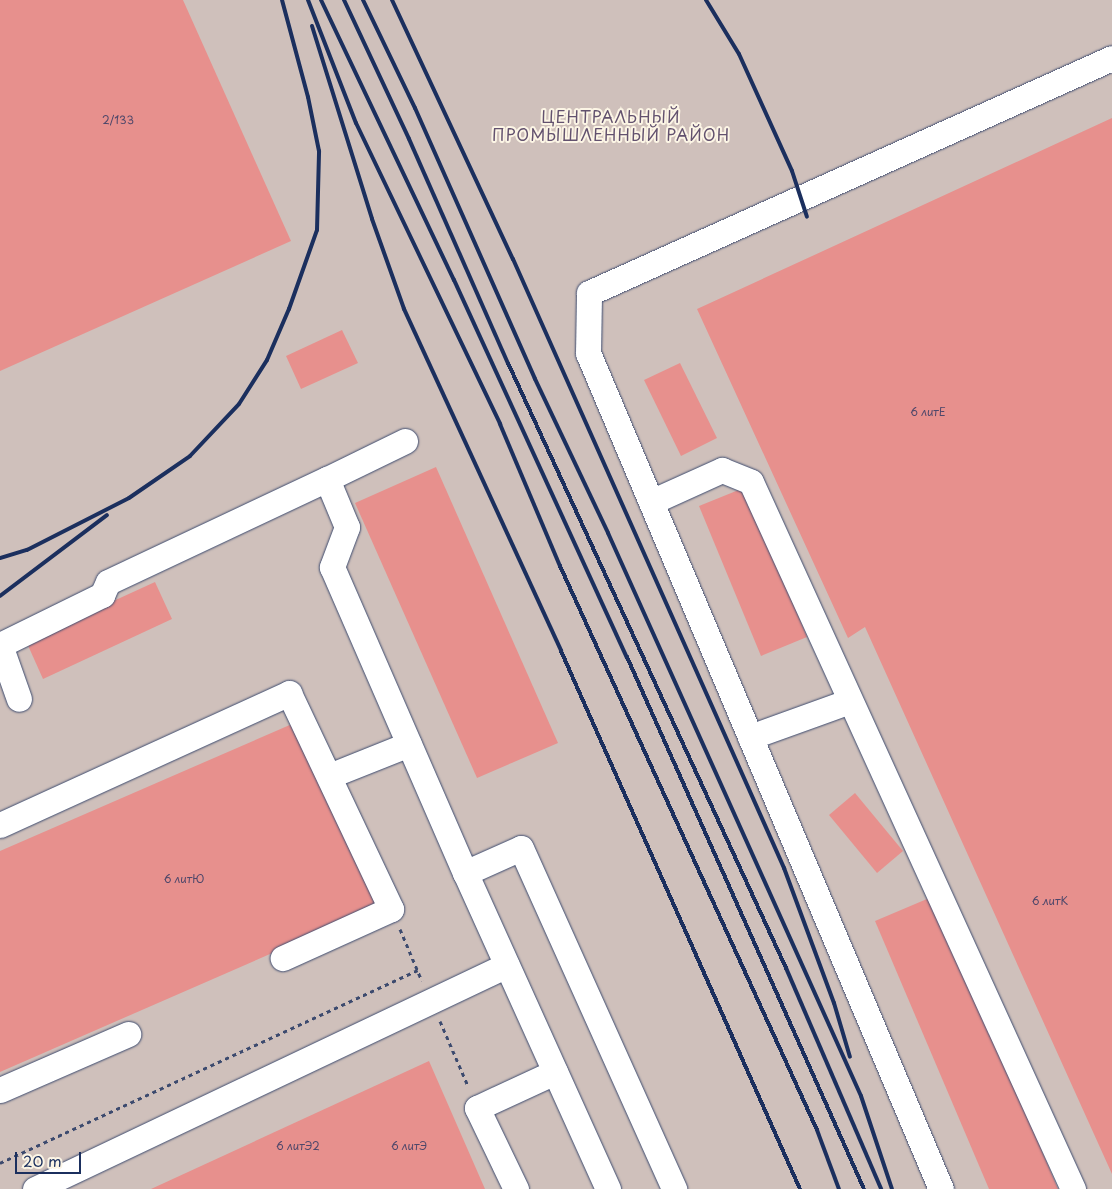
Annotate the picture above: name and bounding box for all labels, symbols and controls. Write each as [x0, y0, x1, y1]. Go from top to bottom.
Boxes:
district label: ЦЕНТРАЛЬНЫЙ ПРОМЫШЛЕННЫЙ РАЙОН [490, 106, 732, 144]
house number: 2/133 [102, 113, 134, 127]
house number: 6 литЕ [910, 405, 946, 419]
house number: 6 литЮ [163, 872, 205, 886]
house number: 6 литК [1032, 894, 1068, 908]
house number: 6 литЭ2 [276, 1139, 320, 1153]
house number: 6 литЭ [391, 1139, 427, 1153]
scale bar [18, 1142, 84, 1174]
text: 20 m [23, 1149, 62, 1172]

